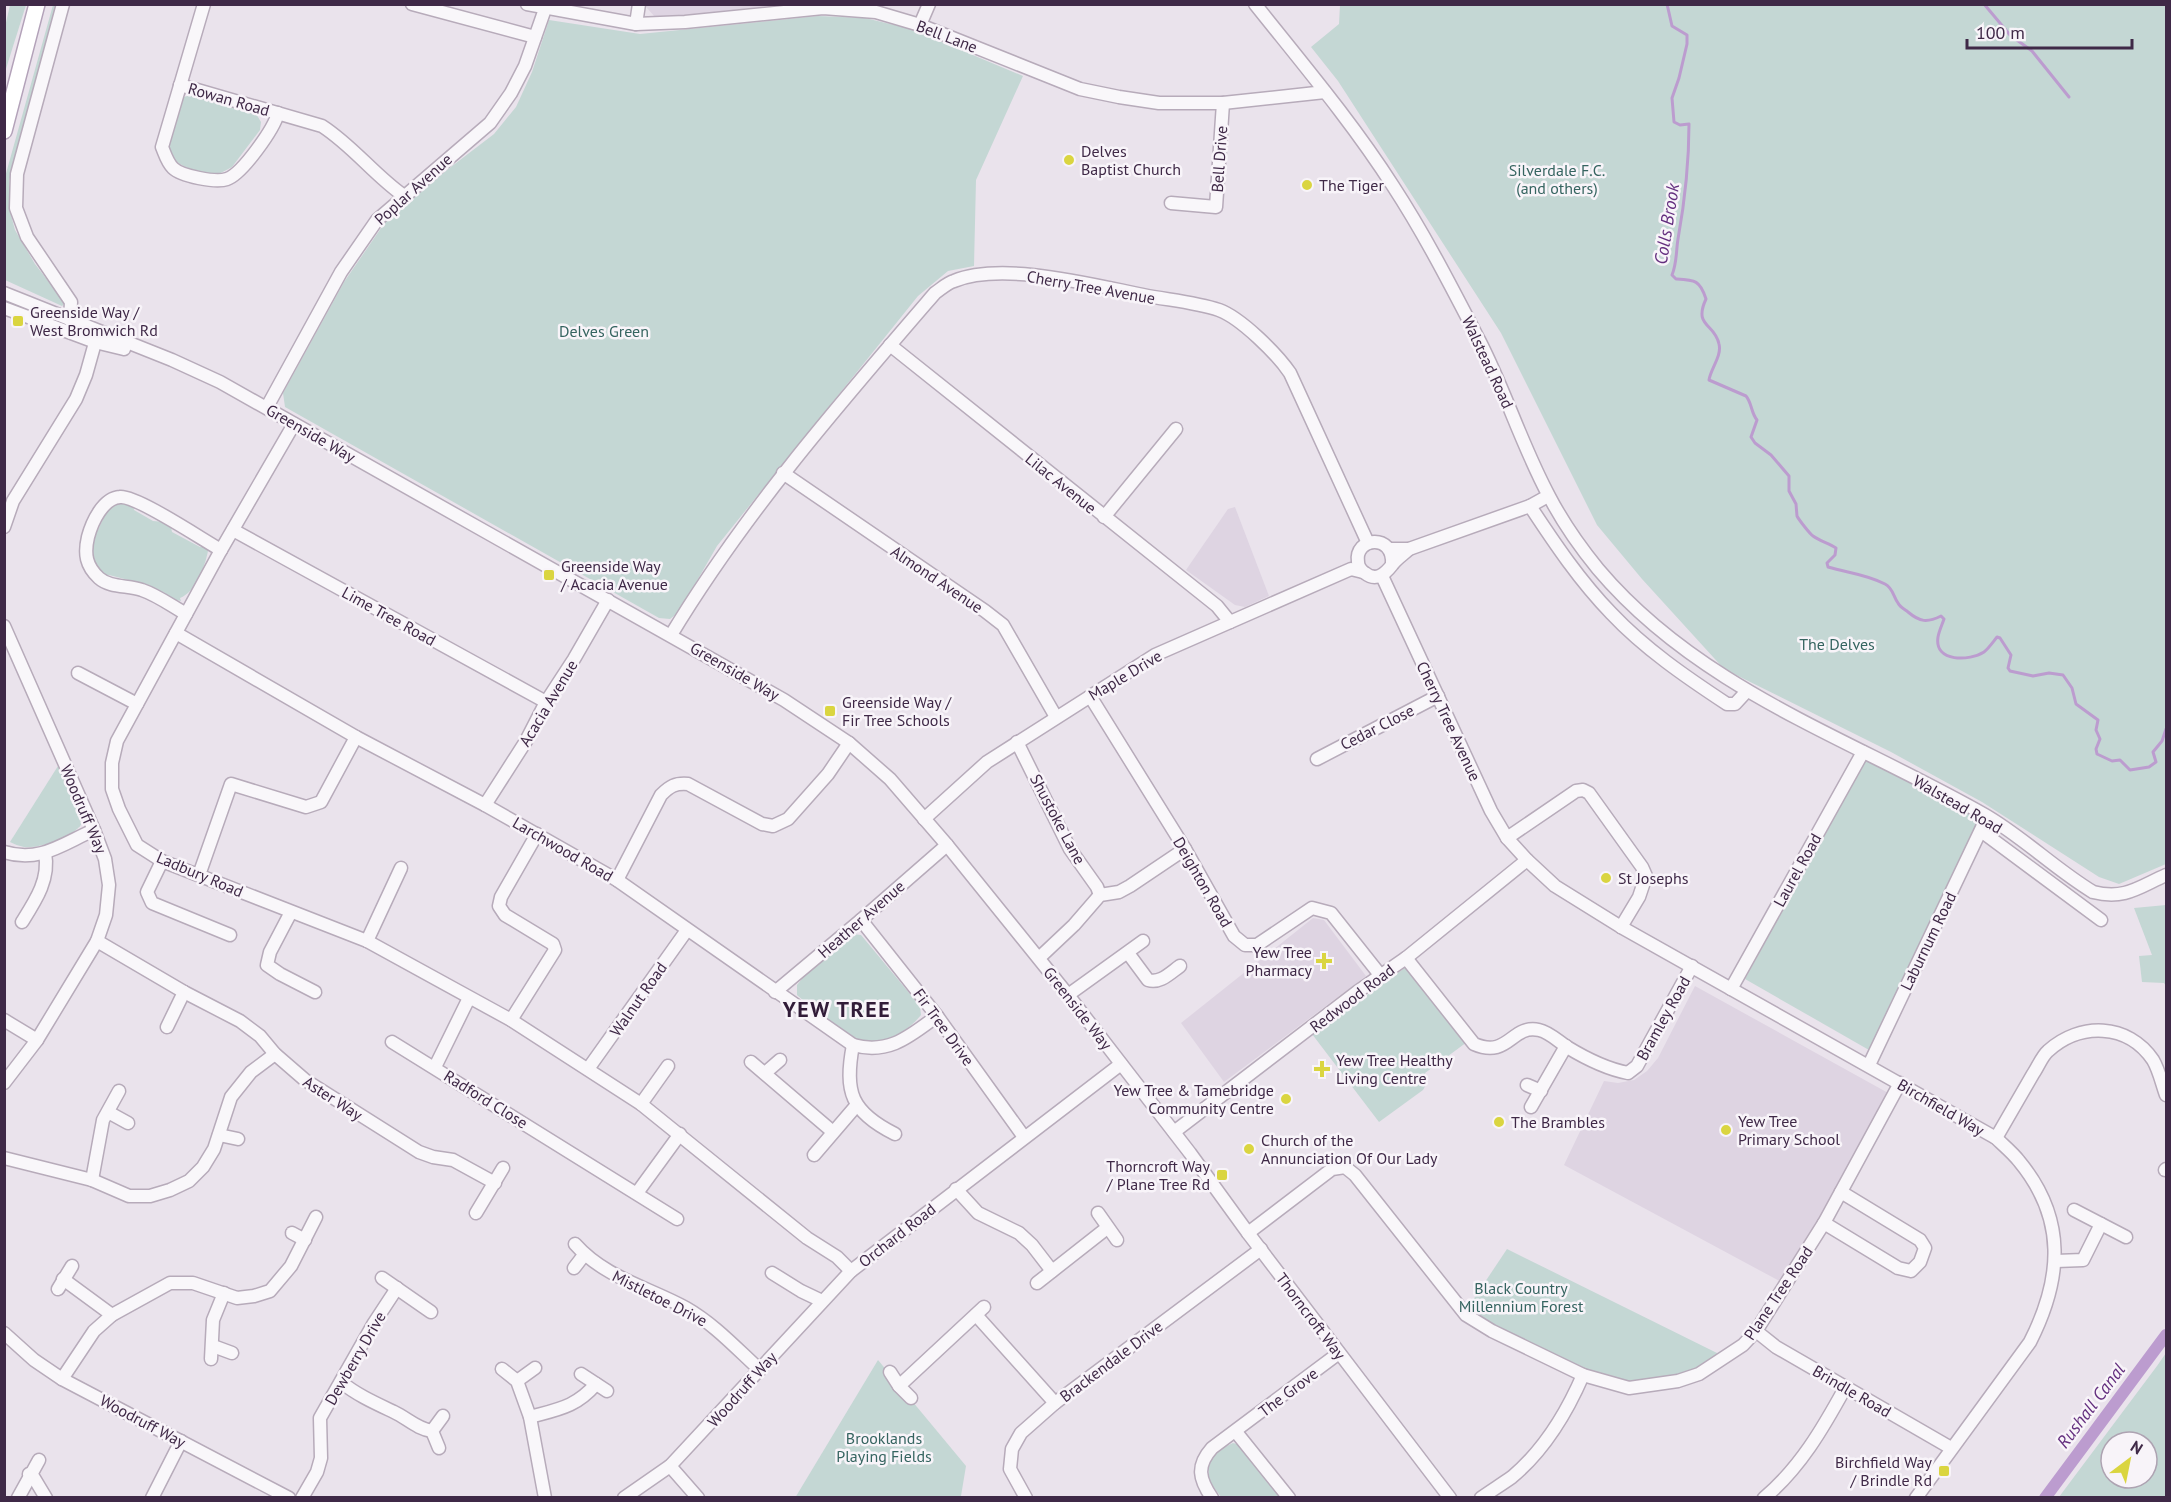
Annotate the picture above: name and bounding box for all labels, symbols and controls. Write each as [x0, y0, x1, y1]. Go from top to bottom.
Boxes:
scale bar [1967, 12, 2132, 50]
street label: Bell Lane [914, 15, 980, 57]
text: 100 m [1976, 21, 2025, 44]
street label: Rowan Road [186, 78, 272, 120]
street label: Bell Drive [1207, 125, 1231, 193]
place label: Delves Baptist Church [1081, 141, 1181, 179]
street label: Poplar Avenue [370, 149, 456, 229]
marker: Delves Baptist Church [1062, 153, 1076, 167]
park label: Silverdale F.C. (and others) [1509, 160, 1605, 198]
place label: The Tiger [1319, 175, 1384, 195]
marker: The Tiger [1300, 178, 1314, 192]
water label: Colls Brook [1649, 181, 1684, 266]
street label: Cherry Tree Avenue [1025, 266, 1157, 308]
place label: Greenside Way / West Bromwich Rd [30, 302, 158, 340]
street label: Walstead Road [1458, 312, 1518, 412]
marker: Greenside Way / West Bromwich Rd [11, 314, 25, 328]
park label: Delves Green [559, 321, 649, 341]
street label: Greenside Way [263, 399, 360, 467]
street label: Lilac Avenue [1021, 448, 1101, 518]
street label: Almond Avenue [887, 541, 987, 617]
place label: Greenside Way / Acacia Avenue [560, 556, 668, 594]
marker: Greenside Way / Acacia Avenue [542, 568, 556, 582]
street label: Lime Tree Road [339, 582, 439, 650]
park label: The Delves [1799, 634, 1875, 654]
street label: Greenside Way [687, 637, 784, 705]
street label: Maple Drive [1085, 645, 1165, 705]
street label: Acacia Avenue [514, 656, 582, 750]
street label: Cherry Tree Avenue [1412, 658, 1486, 784]
place label: Greenside Way / Fir Tree Schools [842, 692, 952, 730]
street label: Cedar Close [1337, 700, 1417, 754]
marker: Greenside Way / Fir Tree Schools [823, 704, 837, 718]
street label: Woodruff Way [56, 762, 112, 857]
street label: Walstead Road [1910, 770, 2006, 838]
street label: Shustoke Lane [1026, 771, 1090, 867]
street label: Larchwood Road [509, 812, 617, 886]
street label: Laurel Road [1769, 830, 1825, 910]
street label: Deighton Road [1169, 833, 1237, 931]
street label: Ladbury Road [154, 847, 246, 901]
place label: St Josephs [1618, 868, 1689, 888]
marker: St Josephs [1599, 871, 1613, 885]
street label: Heather Avenue [814, 876, 908, 962]
street label: Laburnum Road [1896, 888, 1960, 994]
place label: Yew Tree Pharmacy [1246, 942, 1313, 980]
marker: Yew Tree Pharmacy [1317, 954, 1331, 968]
street label: Walnut Road [605, 958, 671, 1040]
street label: Redwood Road [1306, 960, 1398, 1036]
street label: Greenside Way [1039, 963, 1117, 1054]
street label: Bramley Road [1632, 972, 1694, 1064]
street label: Fir Tree Drive [909, 984, 979, 1070]
district label: YEW TREE [782, 995, 891, 1023]
place label: Yew Tree Healthy Living Centre [1336, 1050, 1453, 1088]
marker: Yew Tree Healthy Living Centre [1313, 1060, 1331, 1078]
street label: Radford Close [440, 1065, 532, 1133]
street label: Aster Way [300, 1071, 367, 1125]
street label: Birchfield Way [1894, 1074, 1988, 1140]
place label: Yew Tree & Tamebridge Community Centre [1114, 1080, 1274, 1118]
marker: Yew Tree & Tamebridge Community Centre [1279, 1092, 1293, 1106]
place label: Yew Tree Primary School [1738, 1111, 1840, 1149]
place label: The Brambles [1511, 1112, 1605, 1132]
marker: The Brambles [1492, 1115, 1506, 1129]
marker: Yew Tree Primary School [1719, 1123, 1733, 1137]
place label: Church of the Annunciation Of Our Lady [1261, 1130, 1438, 1168]
marker: Church of the Annunciation Of Our Lady [1242, 1142, 1256, 1156]
place label: Thorncroft Way / Plane Tree Rd [1106, 1156, 1211, 1194]
marker: Thorncroft Way / Plane Tree Rd [1215, 1168, 1229, 1182]
street label: Orchard Road [854, 1199, 940, 1271]
street label: Plane Tree Road [1739, 1242, 1817, 1344]
street label: Mistletoe Drive [609, 1265, 711, 1331]
street label: Thorncroft Way [1272, 1269, 1351, 1364]
park label: Black Country Millennium Forest [1459, 1278, 1584, 1316]
street label: Dewberry Drive [320, 1308, 390, 1408]
street label: Brackendale Drive [1056, 1316, 1166, 1406]
street label: Woodruff Way [703, 1347, 781, 1431]
water label: Rushall Canal [2051, 1359, 2130, 1453]
street label: Brindle Road [1809, 1360, 1895, 1422]
street label: The Grove [1254, 1363, 1322, 1421]
street label: Woodruff Way [97, 1390, 190, 1452]
park label: Brooklands Playing Fields [836, 1428, 932, 1466]
north arrow [2099, 1430, 2159, 1490]
text: N [2127, 1436, 2147, 1459]
place label: Birchfield Way / Brindle Rd [1835, 1452, 1933, 1490]
marker: Birchfield Way / Brindle Rd [1937, 1464, 1951, 1478]

